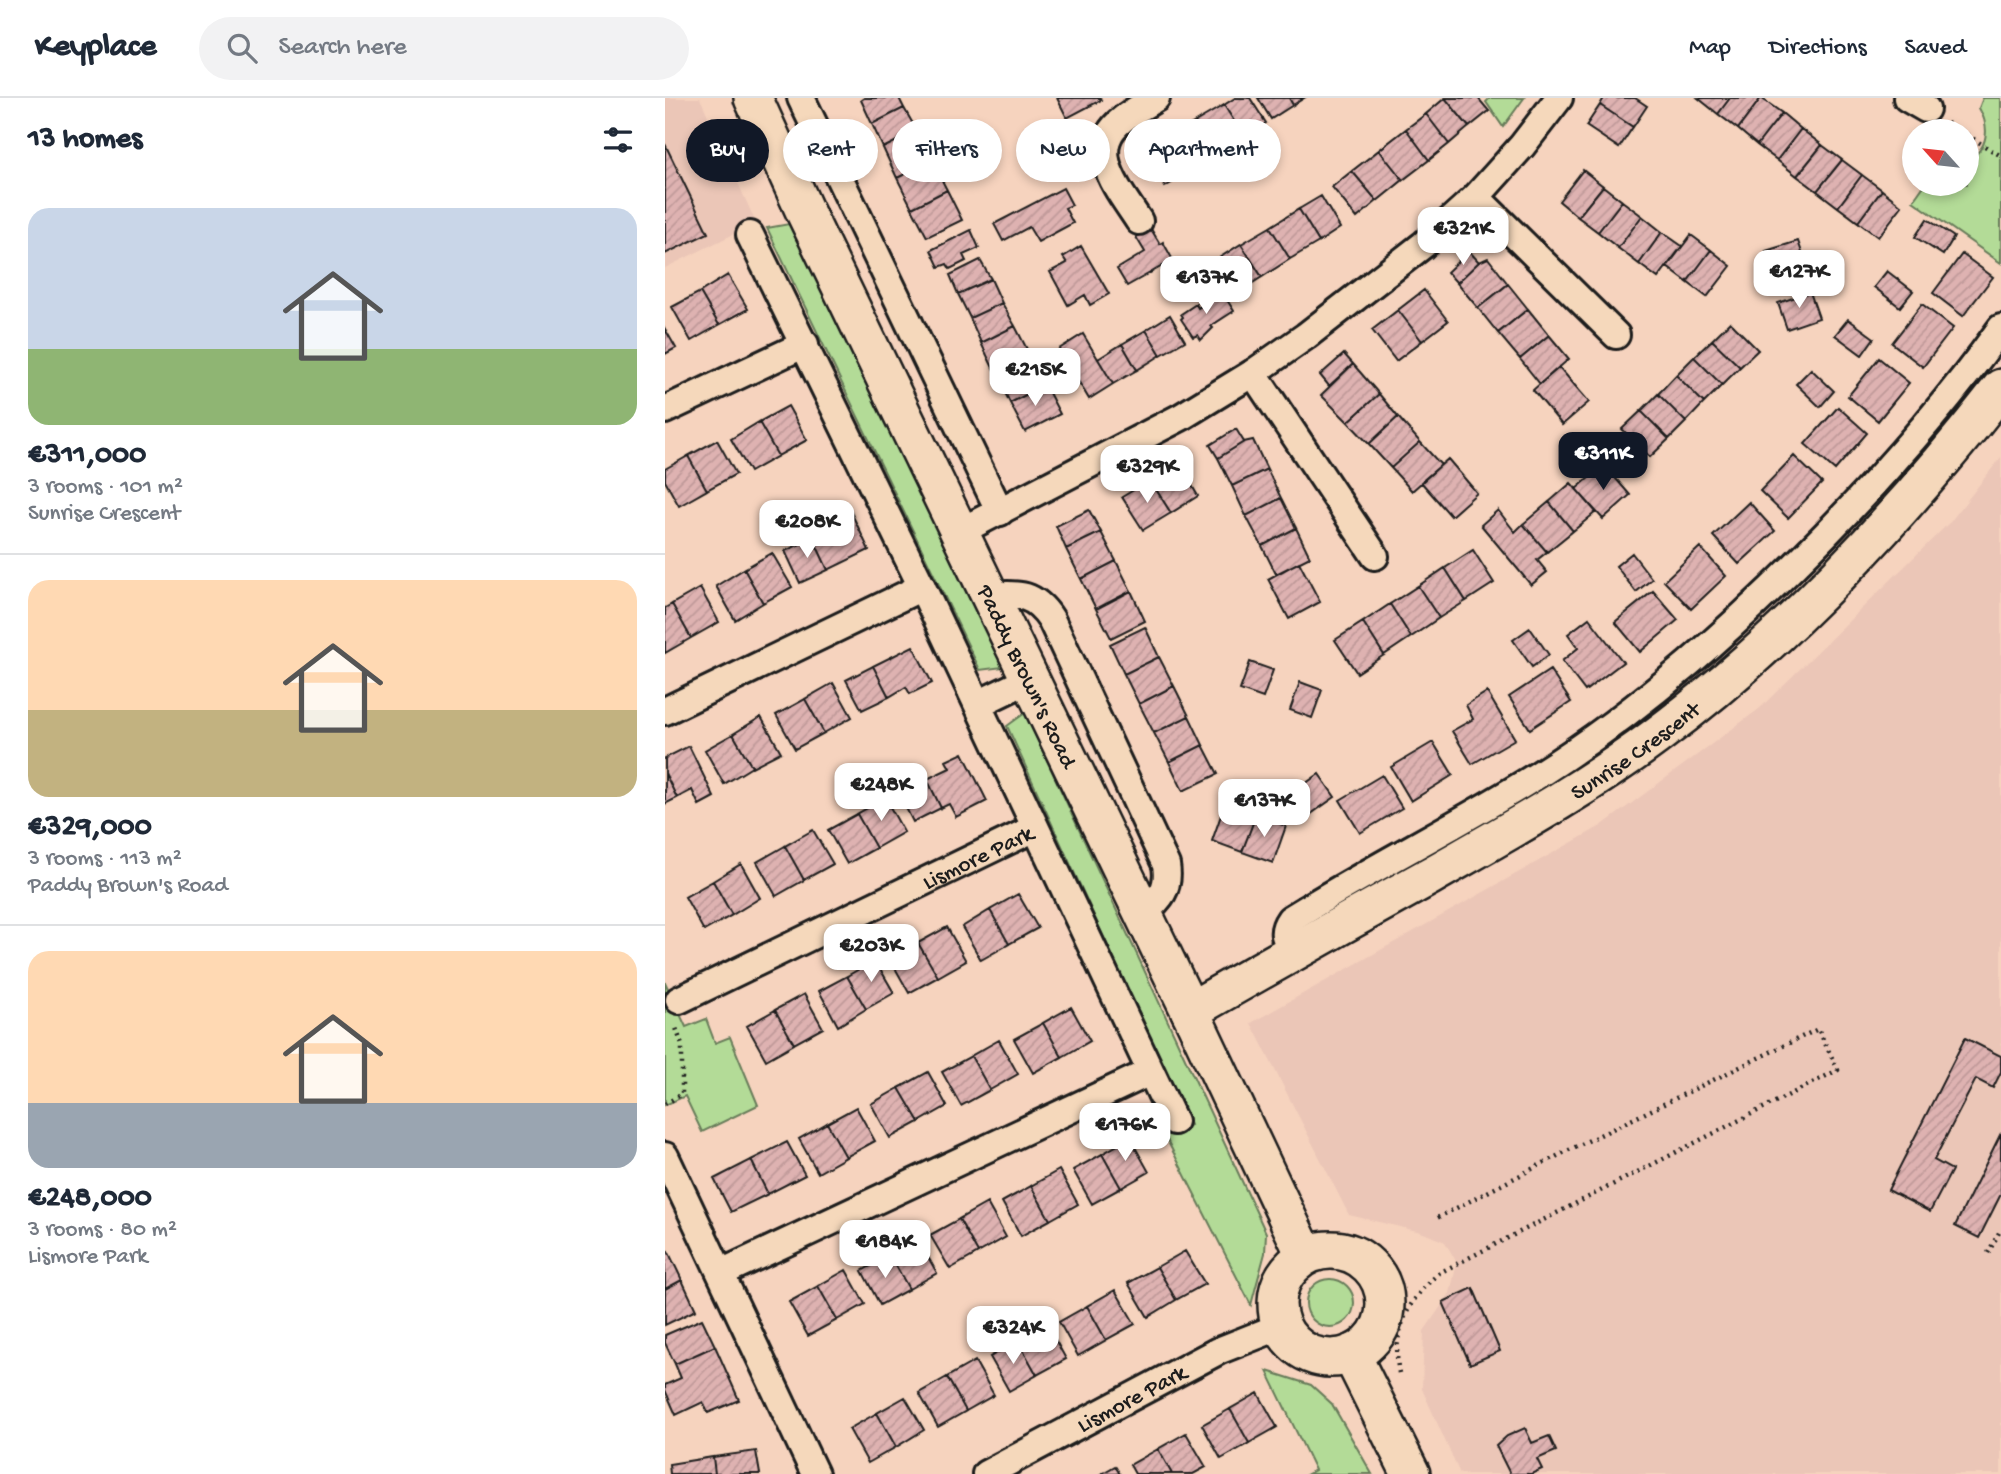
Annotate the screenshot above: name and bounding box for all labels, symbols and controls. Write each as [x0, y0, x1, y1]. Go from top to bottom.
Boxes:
search box [199, 17, 689, 80]
text: Keyplace [35, 29, 157, 67]
icon: search [223, 29, 261, 67]
text: Search here [279, 33, 407, 64]
text: Map [1689, 34, 1731, 63]
text: Directions [1769, 34, 1867, 63]
text: Saved [1905, 34, 1966, 63]
chip: Buy [686, 119, 769, 182]
chip: Rent [783, 119, 878, 182]
chip: Filters [892, 119, 1002, 182]
chip: New [1016, 119, 1110, 182]
chip: Apartment [1124, 119, 1281, 182]
north arrow [1902, 119, 1979, 196]
map controls [1902, 119, 1979, 196]
icon: filters [599, 121, 637, 159]
text: 13 homes [28, 123, 142, 158]
pin: €321K [1414, 208, 1512, 267]
text: €321K [1434, 216, 1492, 243]
pin: €127K [1750, 250, 1848, 310]
icon: home [270, 253, 396, 379]
pin: €137K [1157, 256, 1255, 316]
text: €127K [1770, 259, 1828, 286]
text: €137K [1176, 265, 1236, 292]
pin: €215K [986, 348, 1084, 408]
text: €215K [1005, 357, 1065, 384]
pin: €311K [1554, 432, 1652, 492]
text: €311,000 [28, 439, 146, 474]
text: €311K [1575, 441, 1631, 468]
pin: €329K [1098, 446, 1196, 505]
text: €329K [1116, 454, 1178, 481]
text: 3 rooms · 101 m² [28, 474, 183, 501]
pin: €208K [758, 500, 856, 560]
text: Sunrise Crescent [28, 501, 180, 528]
text: €208K [775, 509, 839, 536]
street label: Paddy Brown's Road [969, 580, 1081, 774]
icon: home [270, 625, 396, 751]
street label: Sunrise Crescent [1567, 696, 1708, 808]
pin: €248K [832, 764, 930, 823]
text: €248K [850, 772, 912, 799]
pin: €137K [1215, 780, 1313, 839]
text: €137K [1234, 788, 1294, 815]
text: €329,000 [28, 811, 152, 846]
street label: Lismore Park [919, 820, 1041, 897]
text: 3 rooms · 113 m² [28, 846, 182, 873]
text: Paddy Brown's Road [28, 873, 228, 900]
pin: €203K [822, 924, 920, 984]
text: €203K [840, 933, 902, 960]
icon: home [270, 996, 396, 1122]
pin: €176K [1076, 1104, 1174, 1163]
text: €176K [1095, 1112, 1155, 1139]
text: €248,000 [28, 1182, 152, 1217]
text: 3 rooms · 80 m² [28, 1217, 177, 1244]
pin: €184K [836, 1220, 934, 1280]
text: €184K [855, 1229, 915, 1256]
text: Lismore Park [28, 1244, 147, 1271]
pin: €324K [964, 1306, 1062, 1366]
text: €324K [983, 1315, 1043, 1342]
street label: Lismore Park [1073, 1359, 1194, 1440]

